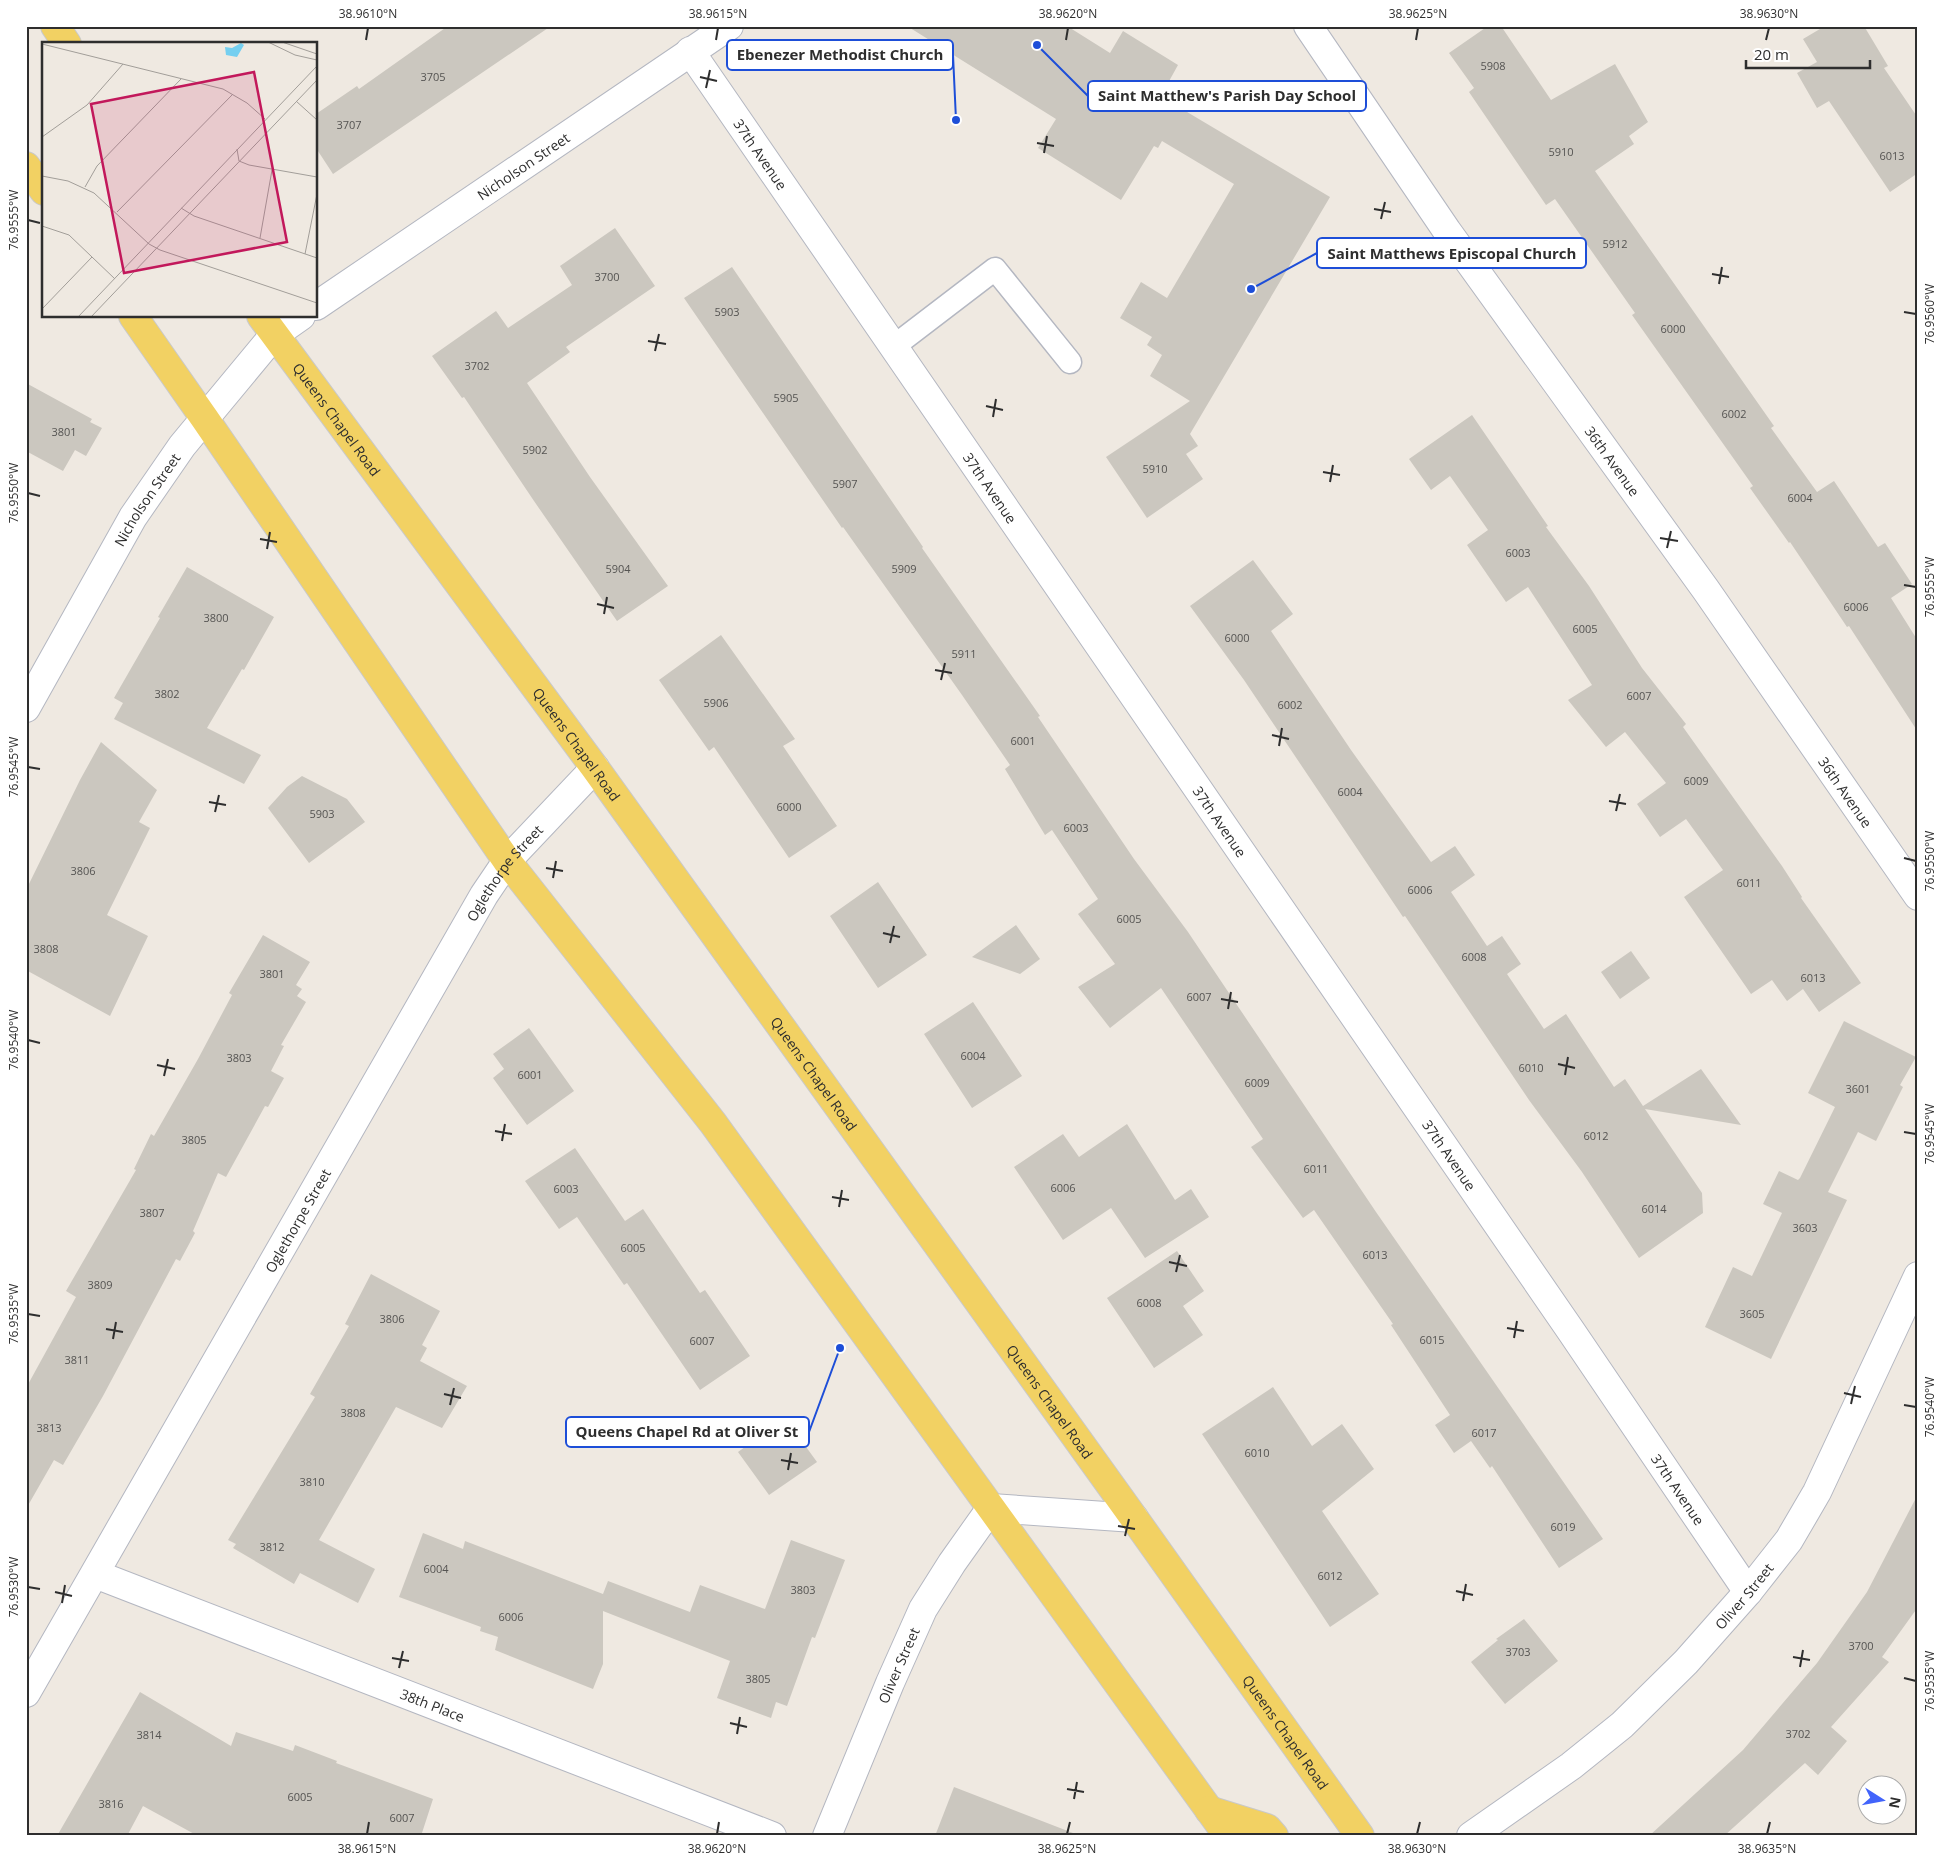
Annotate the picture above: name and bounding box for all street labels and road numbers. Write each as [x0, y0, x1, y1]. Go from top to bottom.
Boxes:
street label: 37th Avenue [730, 115, 792, 193]
street label: Nicholson Street [473, 128, 573, 204]
street label: Queens Chapel Road [289, 358, 385, 479]
street label: 36th Avenue [1581, 422, 1645, 500]
street label: 37th Avenue [959, 448, 1022, 527]
street label: Nicholson Street [109, 449, 184, 549]
street label: Queens Chapel Road [529, 683, 625, 805]
street label: 36th Avenue [1815, 753, 1877, 831]
street label: 37th Avenue [1189, 782, 1251, 860]
street label: Oglethorpe Street [462, 820, 546, 924]
street label: Queens Chapel Road [767, 1012, 862, 1134]
street label: 37th Avenue [1419, 1116, 1481, 1194]
street label: Oglethorpe Street [260, 1165, 335, 1276]
street label: Queens Chapel Road [1003, 1340, 1098, 1462]
street label: 37th Avenue [1647, 1450, 1709, 1529]
street label: Oliver Street [1710, 1559, 1777, 1633]
street label: Oliver Street [873, 1624, 923, 1706]
street label: Queens Chapel Road [1239, 1671, 1333, 1793]
street label: 38th Place [398, 1684, 468, 1726]

